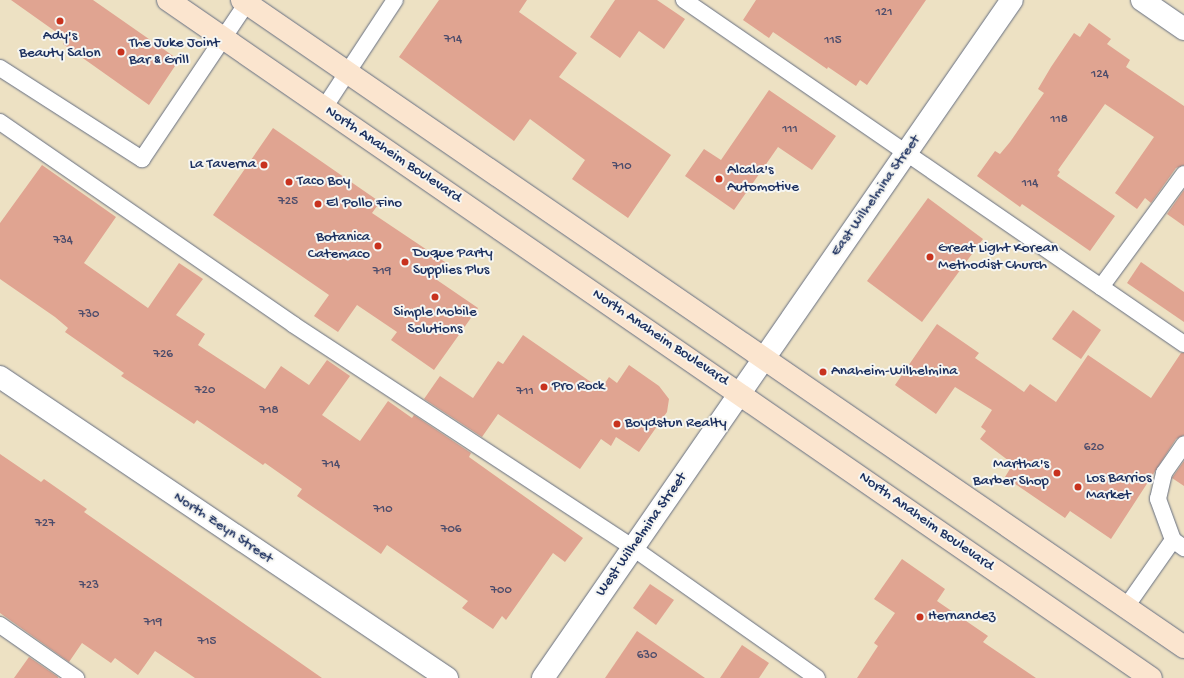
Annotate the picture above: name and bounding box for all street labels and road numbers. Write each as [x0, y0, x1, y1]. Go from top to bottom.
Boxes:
street label: North Anaheim Boulevard [321, 103, 465, 207]
street label: East Wilhelmina Street [827, 132, 925, 260]
street label: North Anaheim Boulevard [588, 286, 732, 390]
street label: North Anaheim Boulevard [855, 469, 997, 575]
street label: West Wilhelmina Street [592, 470, 692, 600]
street label: North Zeyn Street [170, 488, 276, 568]

